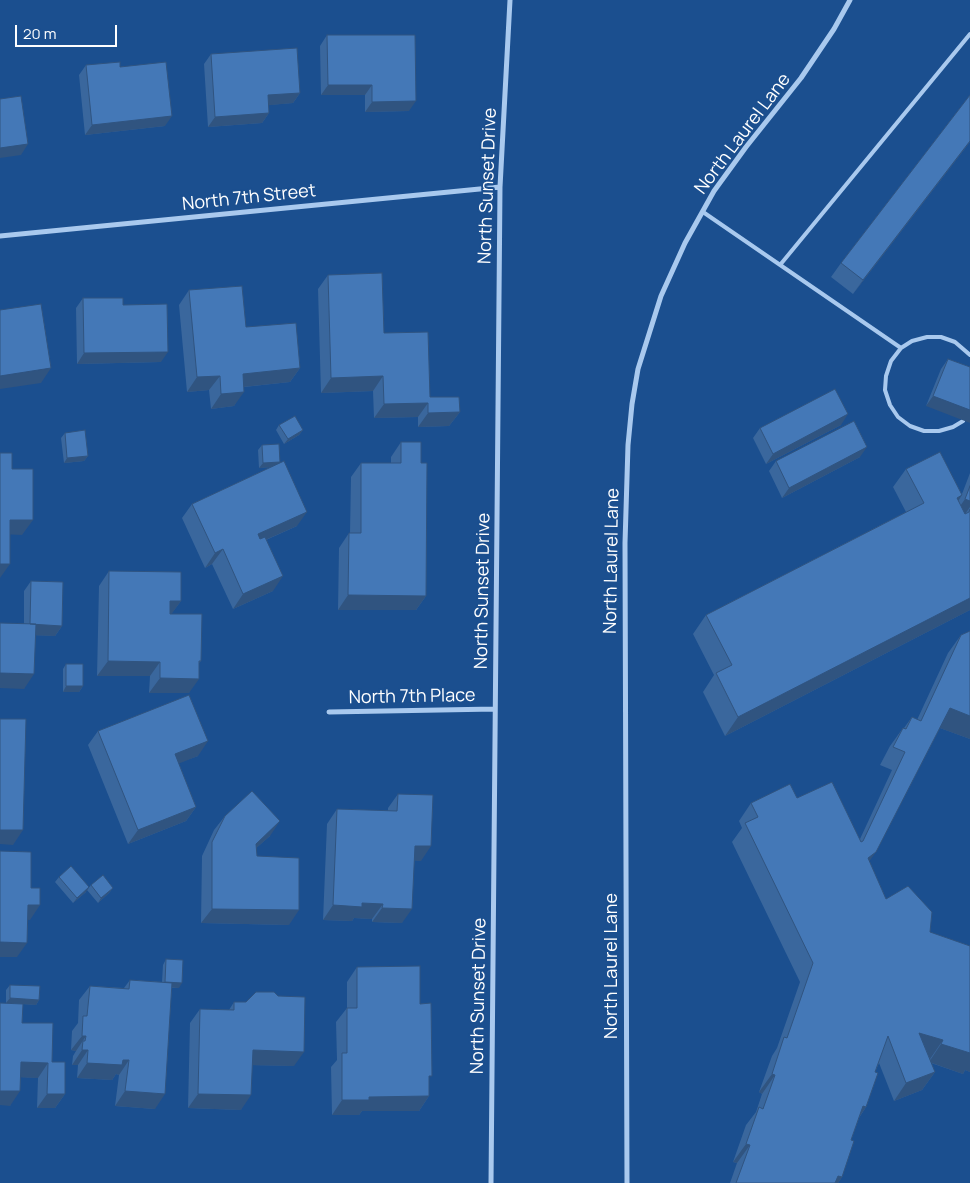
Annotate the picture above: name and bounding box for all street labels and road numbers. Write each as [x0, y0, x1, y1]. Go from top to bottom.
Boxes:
street label: North Laurel Lane [690, 69, 796, 199]
street label: North Sunset Drive [474, 108, 502, 264]
street label: North 7th Street [181, 180, 317, 216]
street label: North Laurel Lane [600, 488, 624, 634]
street label: North Sunset Drive [471, 513, 495, 669]
street label: North 7th Place [348, 685, 476, 709]
street label: North Laurel Lane [601, 893, 623, 1039]
street label: North Sunset Drive [467, 918, 491, 1074]

